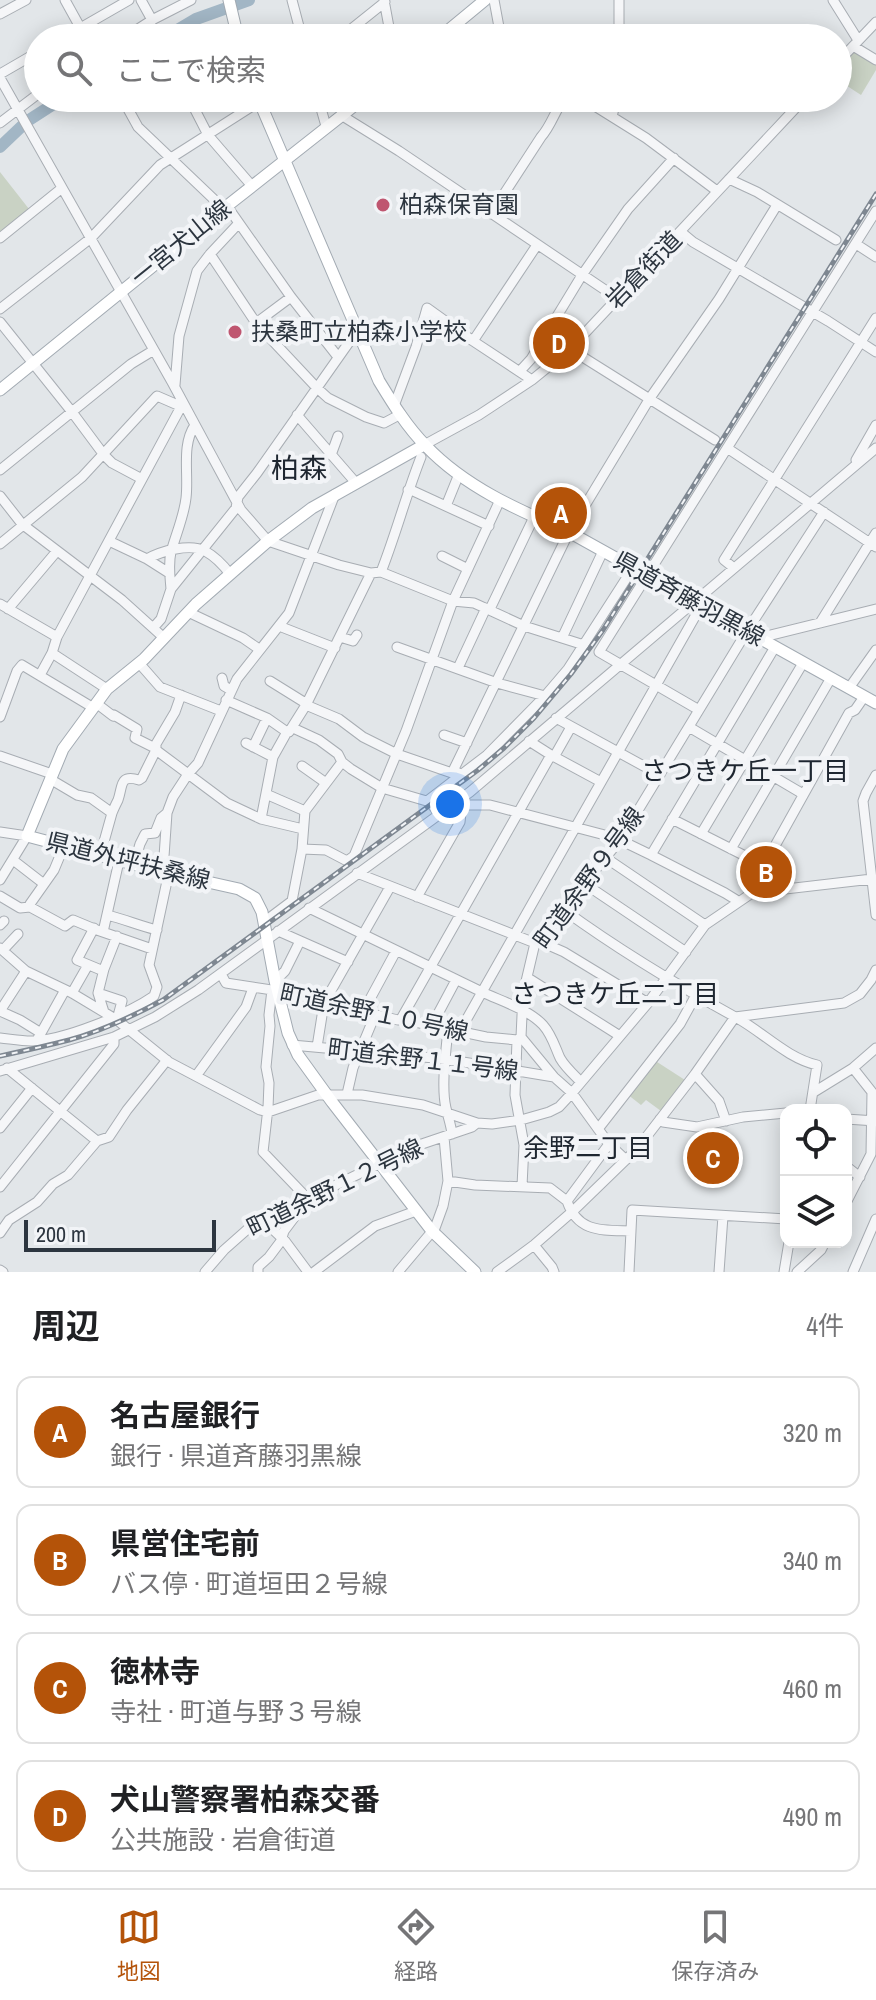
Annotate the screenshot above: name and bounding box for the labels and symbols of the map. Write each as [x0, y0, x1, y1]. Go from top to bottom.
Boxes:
place label: 柏森保育園 [399, 188, 519, 220]
street label: 一宮犬山線 [124, 192, 237, 292]
marker: 柏森保育園 [374, 196, 392, 214]
street label: 岩倉街道 [598, 224, 688, 315]
pin: D [533, 313, 585, 373]
place label: 扶桑町立柏森小学校 [251, 315, 467, 347]
marker: 扶桑町立柏森小学校 [226, 323, 244, 341]
district label: 柏森 [271, 449, 327, 487]
pin: A [535, 483, 587, 543]
street label: 県道斉藤羽黒線 [608, 543, 771, 653]
district label: さつきケ丘一丁目 [641, 753, 849, 788]
your location [430, 784, 470, 824]
street label: 町道余野９号線 [526, 800, 651, 955]
street label: 県道外坪扶桑線 [43, 824, 214, 896]
pin: B [740, 842, 792, 902]
street label: 町道余野１０号線 [277, 976, 471, 1048]
district label: さつきケ丘二丁目 [511, 976, 719, 1011]
street label: 町道余野１１号線 [326, 1031, 520, 1087]
pin: C [687, 1128, 739, 1188]
district label: 余野二丁目 [523, 1130, 653, 1165]
street label: 町道余野１２号線 [241, 1131, 428, 1244]
scale bar [24, 1216, 216, 1252]

